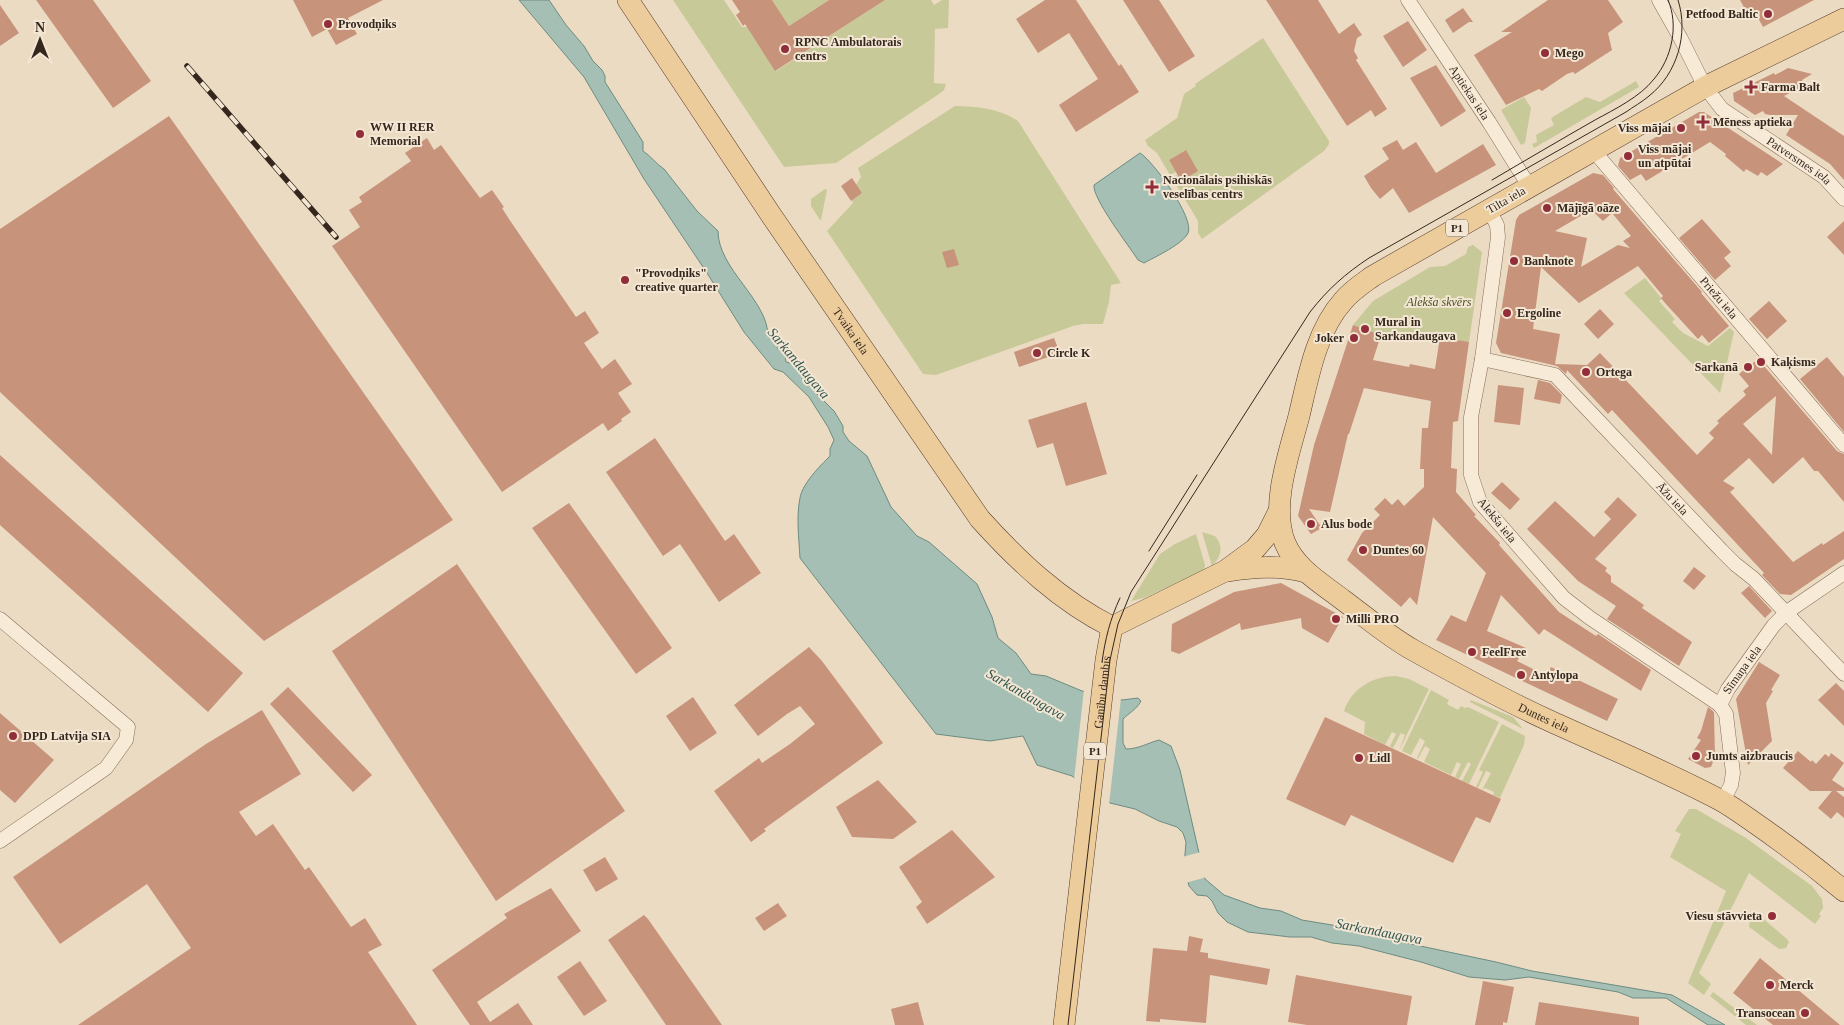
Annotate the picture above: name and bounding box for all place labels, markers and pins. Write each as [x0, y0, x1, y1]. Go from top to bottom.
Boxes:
place label: Petfood Baltic [1686, 7, 1759, 21]
marker: Petfood Baltic [1762, 8, 1774, 20]
place label: Provodņiks [338, 17, 397, 32]
marker: Provodņiks [322, 18, 334, 30]
place label: RPNC Ambulatorais centrs [795, 35, 902, 63]
marker: RPNC Ambulatorais centrs [779, 43, 791, 55]
place label: Mego [1555, 46, 1584, 60]
marker: Mego [1539, 47, 1551, 59]
place label: Farma Balt [1761, 80, 1820, 94]
marker: Farma Balt [1745, 81, 1757, 93]
place label: Mēness aptieka [1713, 115, 1792, 129]
marker: Mēness aptieka [1697, 116, 1709, 128]
place label: WW II RER Memorial [370, 120, 435, 148]
place label: Viss mājai [1618, 121, 1672, 135]
marker: Viss mājai [1675, 122, 1687, 134]
marker: WW II RER Memorial [354, 128, 366, 140]
place label: Viss mājai un atpūtai [1638, 142, 1692, 170]
marker: Viss mājai un atpūtai [1622, 150, 1634, 162]
place label: Nacionālais psihiskās veselības centrs [1163, 173, 1272, 201]
marker: Nacionālais psihiskās veselības centrs [1145, 180, 1159, 194]
place label: Mājīgā oāze [1557, 201, 1620, 215]
marker: Mājīgā oāze [1541, 202, 1553, 214]
place label: Banknote [1524, 254, 1574, 268]
marker: Banknote [1508, 255, 1520, 267]
place label: "Provodņiks" creative quarter [635, 266, 718, 294]
marker: "Provodņiks" creative quarter [619, 274, 631, 286]
place label: Ergoline [1517, 306, 1562, 320]
marker: Ergoline [1501, 307, 1513, 319]
place label: Mural in Sarkandaugava [1375, 315, 1456, 343]
marker: Mural in Sarkandaugava [1359, 323, 1371, 335]
place label: Joker [1315, 331, 1345, 345]
marker: Joker [1348, 332, 1360, 344]
place label: Circle K [1047, 346, 1091, 360]
marker: Circle K [1031, 347, 1043, 359]
place label: Kaķisms [1771, 355, 1816, 370]
marker: Kaķisms [1755, 356, 1767, 368]
place label: Sarkanā [1695, 360, 1738, 374]
marker: Sarkanā [1742, 361, 1754, 373]
place label: Ortega [1596, 365, 1632, 379]
marker: Ortega [1580, 366, 1592, 378]
place label: Alus bode [1321, 517, 1373, 531]
marker: Alus bode [1305, 518, 1317, 530]
place label: Duntes 60 [1373, 543, 1424, 557]
marker: Duntes 60 [1357, 544, 1369, 556]
place label: Milli PRO [1346, 612, 1399, 626]
marker: Milli PRO [1330, 613, 1342, 625]
place label: FeelFree [1482, 645, 1527, 659]
marker: FeelFree [1466, 646, 1478, 658]
place label: Antylopa [1531, 668, 1578, 682]
marker: Antylopa [1515, 669, 1527, 681]
place label: DPD Latvija SIA [23, 729, 111, 743]
marker: DPD Latvija SIA [7, 730, 19, 742]
place label: Jumts aizbraucis [1706, 749, 1793, 763]
marker: Jumts aizbraucis [1690, 750, 1702, 762]
place label: Lidl [1369, 751, 1391, 765]
marker: Lidl [1353, 752, 1365, 764]
place label: Viesu stāvvieta [1685, 909, 1762, 923]
marker: Viesu stāvvieta [1766, 910, 1778, 922]
place label: Merck [1780, 978, 1814, 992]
marker: Merck [1764, 979, 1776, 991]
place label: Transocean [1736, 1006, 1795, 1020]
marker: Transocean [1799, 1007, 1811, 1019]

